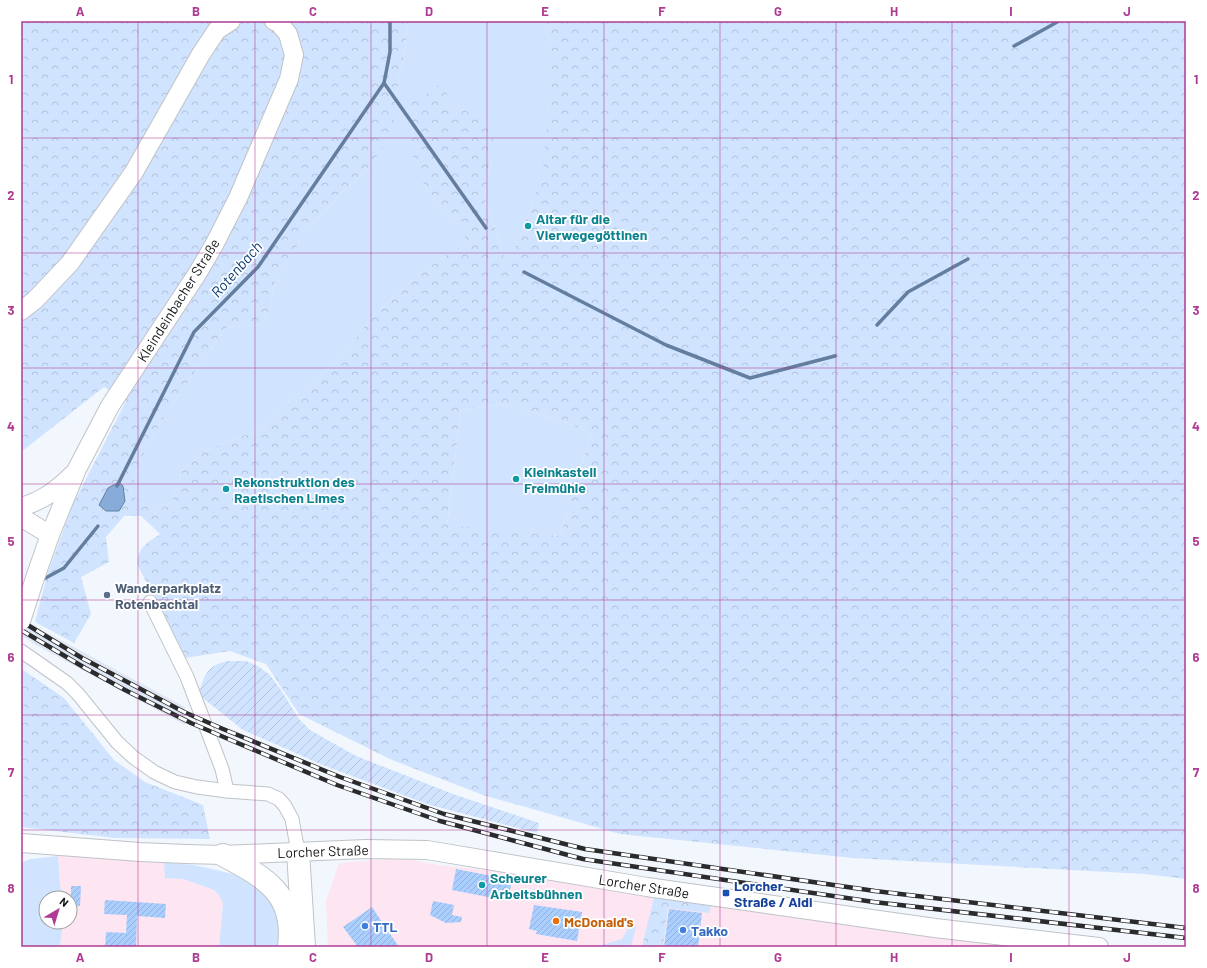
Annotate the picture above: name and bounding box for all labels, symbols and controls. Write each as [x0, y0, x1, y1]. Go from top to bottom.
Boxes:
text: A [76, 3, 85, 19]
text: B [192, 3, 200, 19]
text: C [309, 3, 317, 19]
text: D [425, 3, 433, 19]
text: E [541, 3, 549, 19]
text: F [658, 3, 666, 19]
text: G [774, 3, 782, 19]
text: H [890, 3, 898, 19]
text: I [1009, 3, 1013, 19]
text: J [1123, 3, 1131, 19]
text: 1 [9, 71, 13, 87]
text: 1 [1194, 71, 1198, 87]
text: 2 [7, 187, 15, 203]
text: 2 [1192, 187, 1200, 203]
place label: Altar für die Vierwegegöttinen [536, 210, 647, 243]
marker: Altar für die Vierwegegöttinen [523, 221, 533, 231]
street label: Kleindeinbacher Straße [133, 235, 223, 365]
water label: Rotenbach [207, 237, 265, 301]
text: 3 [7, 302, 15, 318]
text: 3 [1192, 302, 1200, 318]
text: 4 [7, 418, 15, 434]
text: 4 [1192, 418, 1200, 434]
place label: Kleinkastell Freimühle [524, 463, 596, 496]
place label: Rekonstruktion des Raetischen Limes [234, 473, 355, 506]
marker: Kleinkastell Freimühle [511, 474, 521, 484]
marker: Rekonstruktion des Raetischen Limes [221, 484, 231, 494]
text: 5 [7, 533, 15, 549]
text: 5 [1192, 533, 1200, 549]
place label: Wanderparkplatz Rotenbachtal [115, 579, 221, 612]
marker: Wanderparkplatz Rotenbachtal [102, 590, 112, 600]
text: 6 [8, 649, 15, 665]
text: 6 [1193, 649, 1200, 665]
text: 7 [8, 764, 15, 780]
text: 7 [1193, 764, 1200, 780]
street label: Lorcher Straße [277, 841, 369, 861]
place label: Scheurer Arbeitsbühnen [490, 869, 582, 902]
street label: Lorcher Straße [598, 870, 690, 902]
place label: Lorcher Straße / Aldi [734, 877, 813, 910]
text: 8 [7, 880, 15, 896]
marker: Scheurer Arbeitsbühnen [477, 880, 487, 890]
text: 8 [1192, 880, 1200, 896]
marker: Lorcher Straße / Aldi [721, 888, 731, 898]
north arrow [38, 890, 78, 930]
text: N [58, 894, 71, 909]
place label: McDonald's [564, 913, 633, 930]
marker: McDonald's [551, 916, 561, 926]
place label: TTL [373, 918, 397, 935]
marker: TTL [360, 921, 370, 931]
place label: Takko [691, 922, 728, 939]
marker: Takko [678, 925, 688, 935]
text: A [76, 949, 85, 965]
text: B [192, 949, 200, 965]
text: C [309, 949, 317, 965]
text: D [425, 949, 433, 965]
text: E [541, 949, 549, 965]
text: F [658, 949, 666, 965]
text: G [774, 949, 782, 965]
text: H [890, 949, 898, 965]
text: I [1009, 949, 1013, 965]
text: J [1123, 949, 1131, 965]

